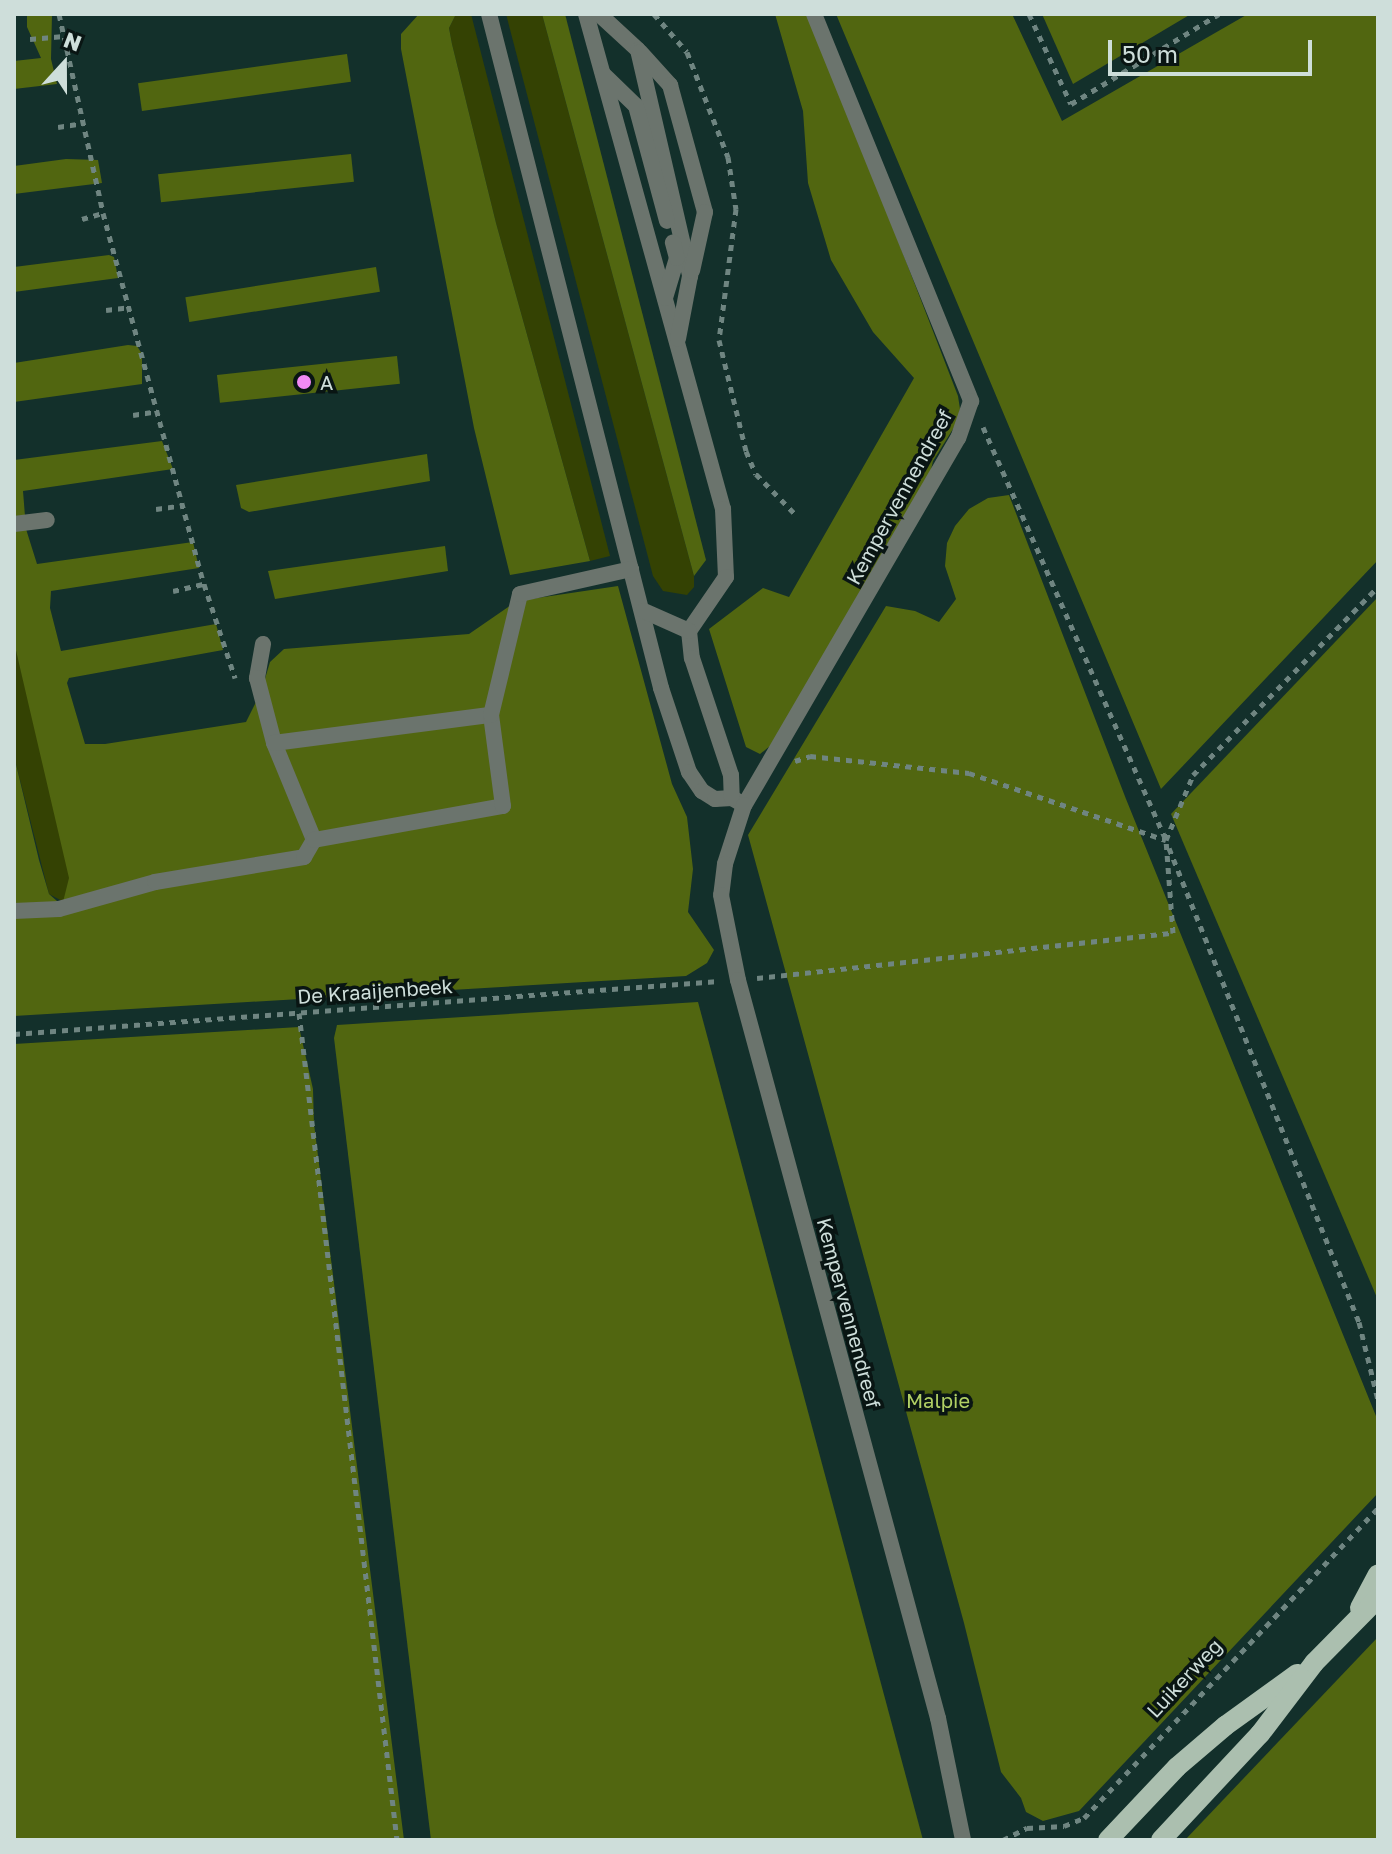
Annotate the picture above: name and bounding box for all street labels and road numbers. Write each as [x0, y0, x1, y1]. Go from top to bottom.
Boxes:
street label: Kempervennendreef [841, 405, 957, 589]
street label: De Kraaijenbeek [296, 974, 454, 1008]
street label: Kempervennendreef [812, 1215, 886, 1411]
street label: Luikerweg [1141, 1634, 1227, 1722]

